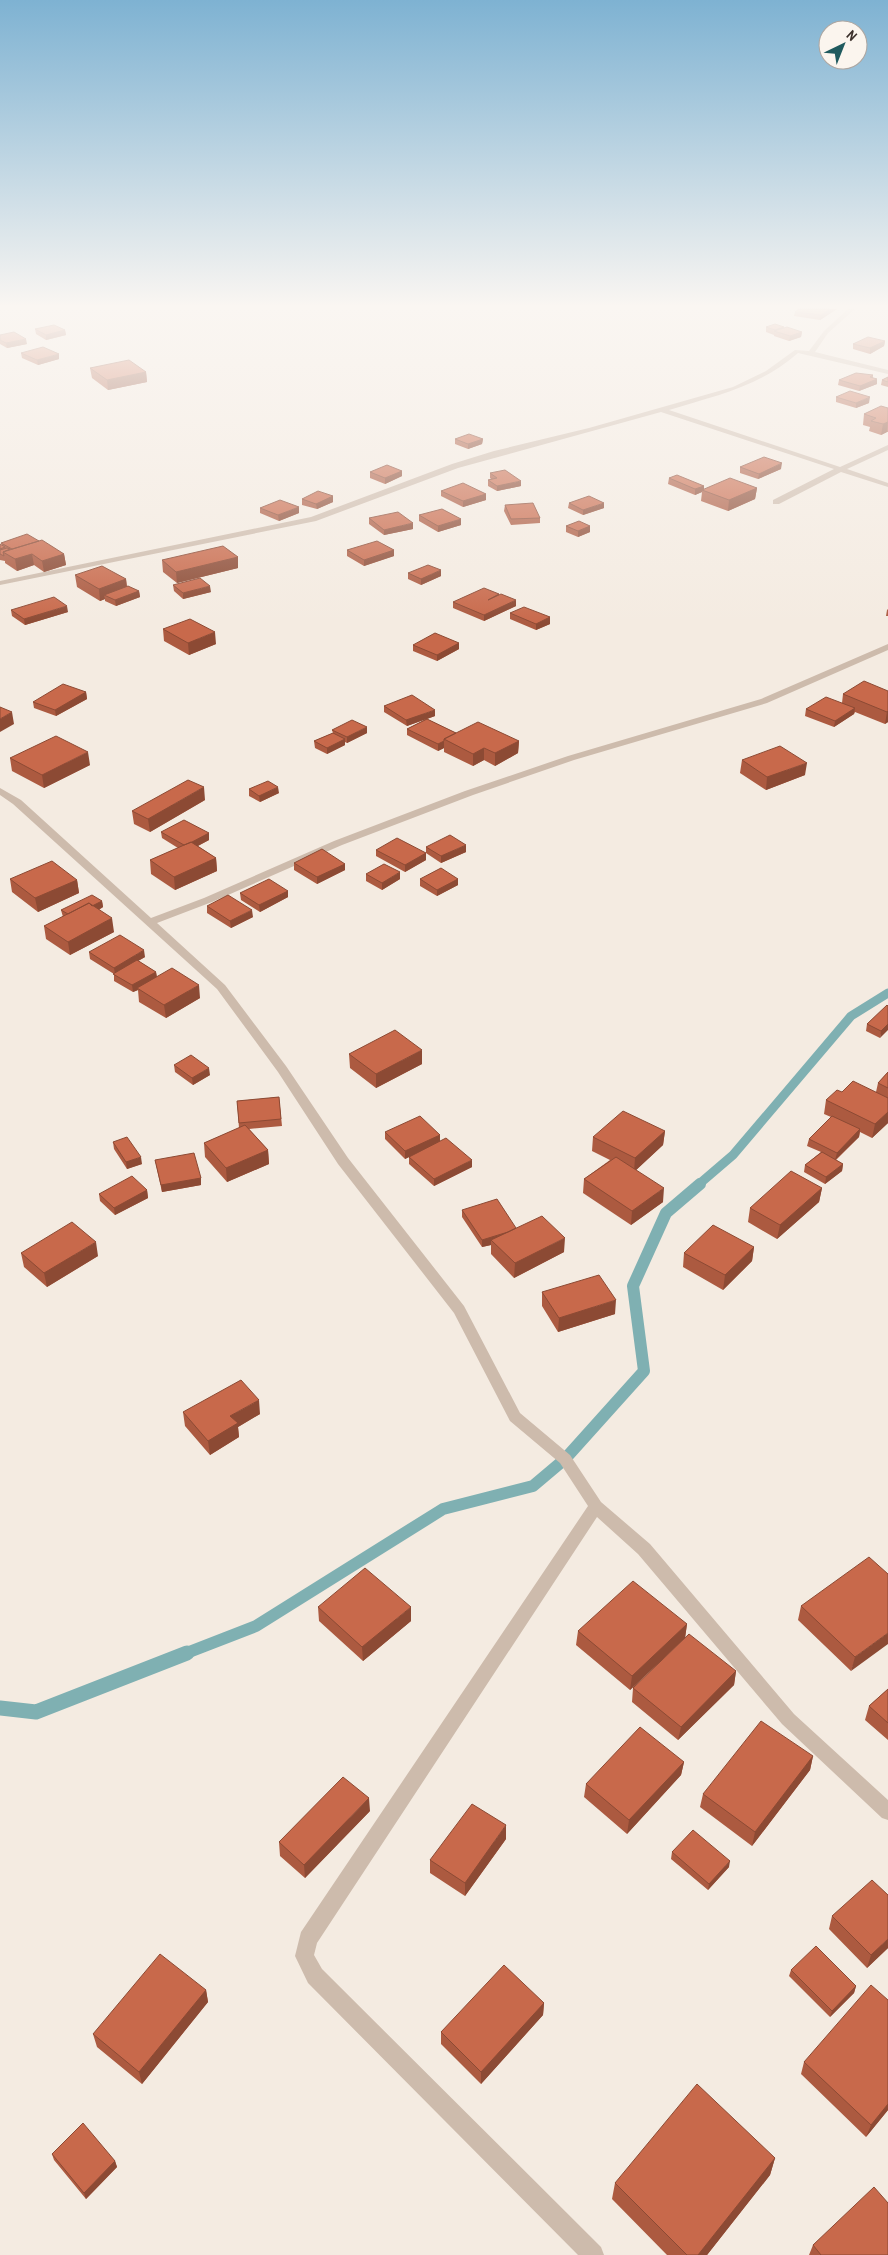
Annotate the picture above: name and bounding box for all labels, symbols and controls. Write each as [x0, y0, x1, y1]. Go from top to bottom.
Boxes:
north arrow [818, 20, 868, 70]
text: N [843, 26, 861, 45]

